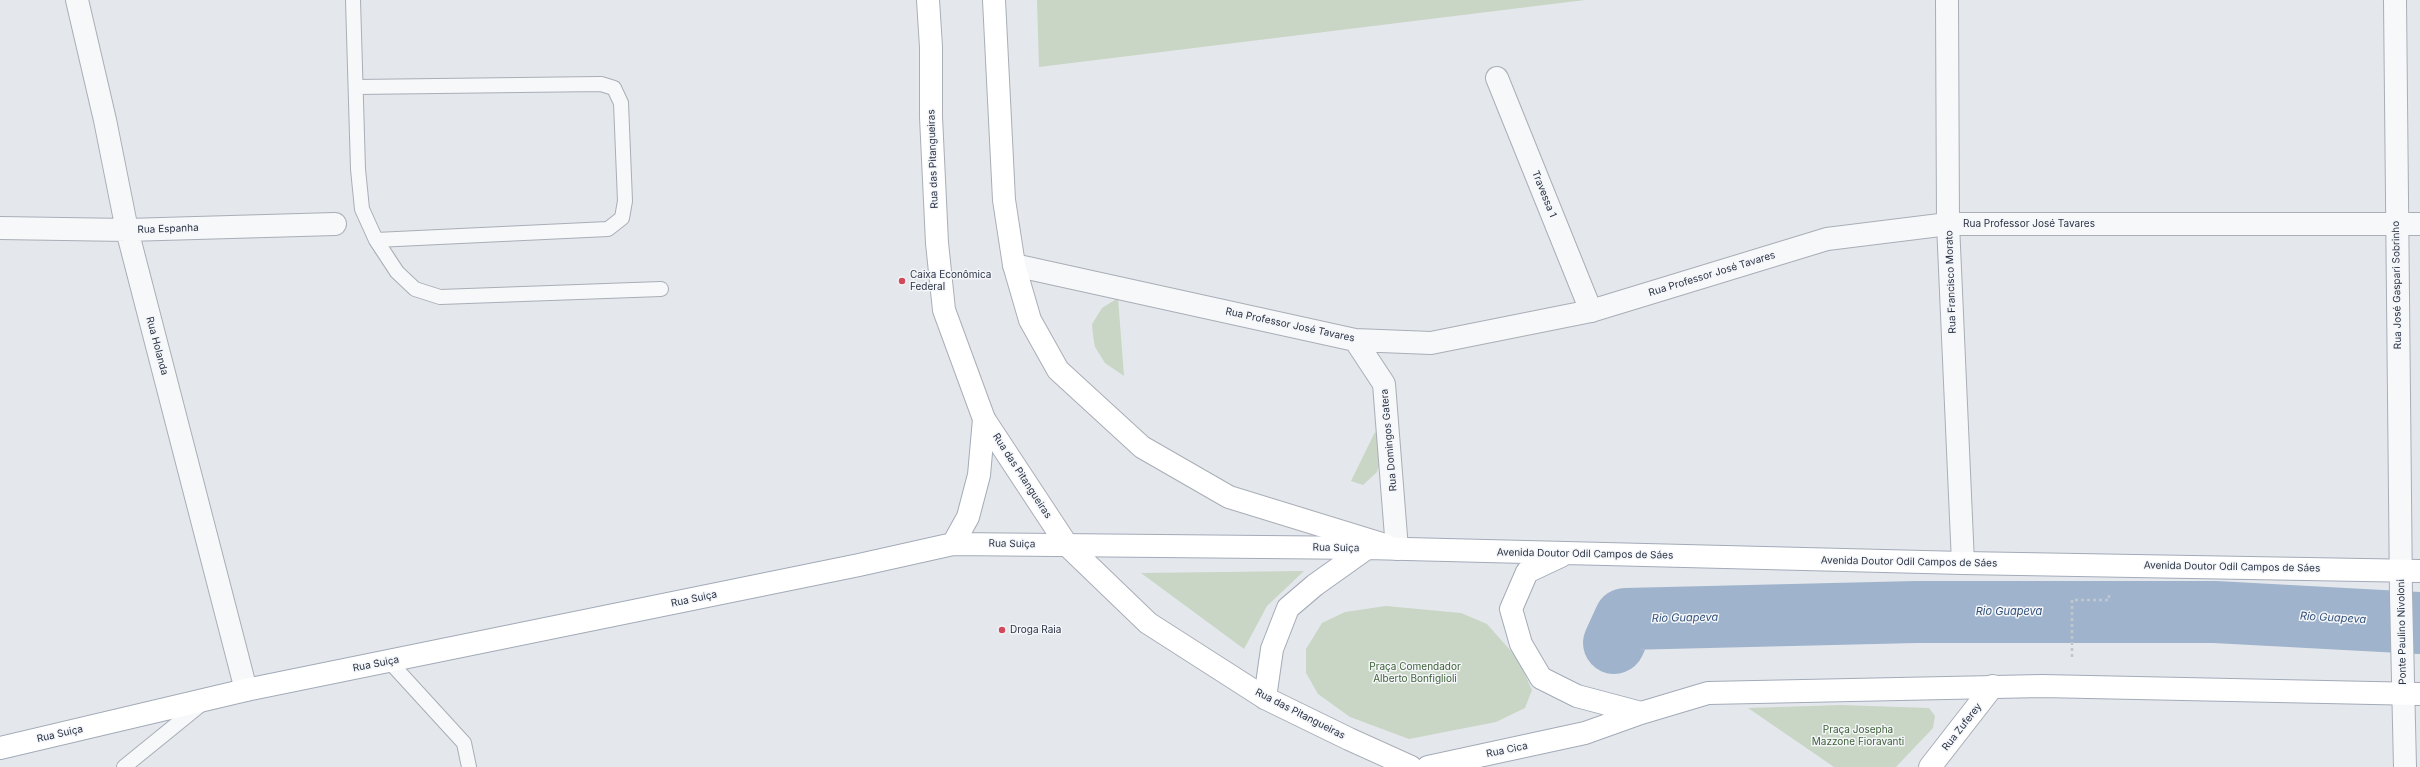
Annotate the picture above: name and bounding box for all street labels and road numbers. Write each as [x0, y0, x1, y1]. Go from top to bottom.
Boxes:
street label: Rua das Pitangueiras [925, 109, 941, 209]
street label: Travessa 1 [1529, 169, 1559, 219]
street label: Rua Professor José Tavares [1963, 218, 2095, 230]
street label: Rua José Gaspari Sobrinho [2390, 221, 2404, 349]
street label: Rua Espanha [137, 222, 199, 236]
street label: Rua Francisco Morato [1943, 230, 1959, 334]
street label: Rua Professor José Tavares [1647, 249, 1777, 299]
street label: Rua Professor José Tavares [1224, 305, 1356, 345]
street label: Rua Holanda [143, 316, 171, 376]
street label: Rua Domingos Gatera [1379, 388, 1399, 492]
street label: Rua das Pitangueiras [990, 431, 1054, 521]
street label: Rua Suiça [988, 538, 1036, 550]
street label: Rua Suiça [1312, 542, 1360, 554]
street label: Avenida Doutor Odil Campos de Sáes [1497, 546, 1673, 562]
street label: Avenida Doutor Odil Campos de Sáes [1821, 554, 1997, 570]
street label: Avenida Doutor Odil Campos de Sáes [2144, 559, 2320, 575]
street label: Ponte Paulino Nivoloni [2395, 579, 2409, 685]
street label: Rua Suiça [670, 588, 718, 610]
street label: Rua Suiça [352, 654, 400, 674]
street label: Rua das Pitangueiras [1253, 686, 1347, 742]
street label: Rua Zuferey [1940, 701, 1984, 753]
street label: Rua Suiça [36, 723, 84, 745]
street label: Rua Cica [1485, 740, 1529, 760]

